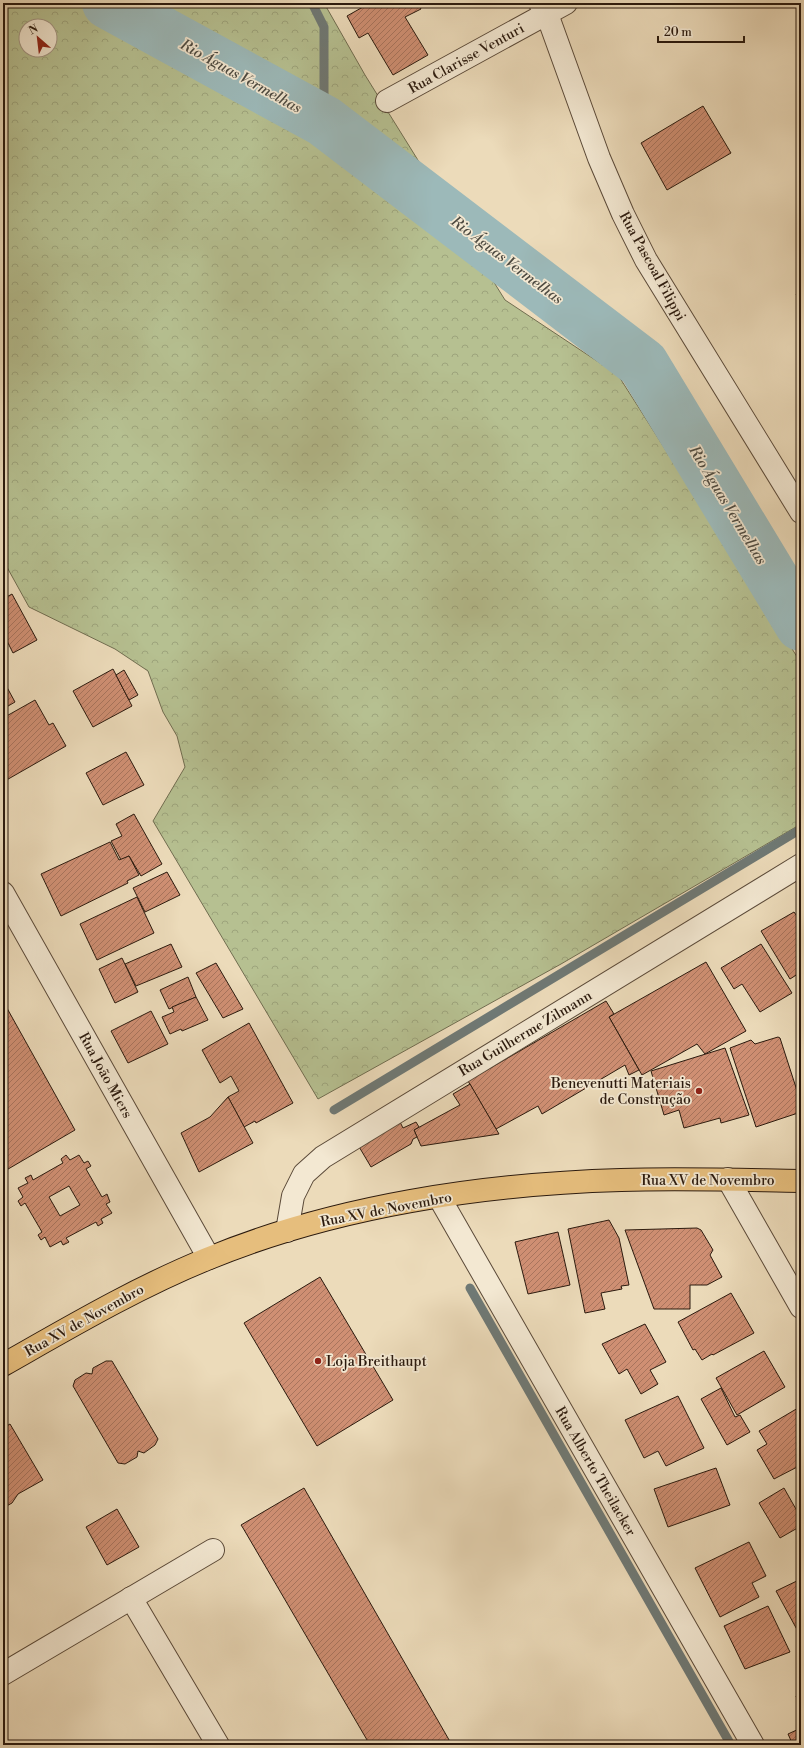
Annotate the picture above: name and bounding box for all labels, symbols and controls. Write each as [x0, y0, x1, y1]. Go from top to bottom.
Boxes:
north arrow [18, 18, 58, 58]
scale bar [658, 18, 744, 44]
street label: Rua Clarisse Venturi [405, 19, 528, 98]
text: N [27, 22, 41, 38]
text: 20 m [664, 25, 692, 40]
water label: Rio Águas Vermelhas [176, 34, 305, 118]
street label: Rua Pascoal Filippi [615, 209, 690, 325]
water label: Rio Águas Vermelhas [446, 211, 567, 309]
water label: Rio Águas Vermelhas [684, 441, 772, 569]
street label: Rua Guilherme Zilmann [455, 987, 596, 1081]
street label: Rua João Miers [74, 1029, 136, 1122]
place label: Benevenutti Materiais de Construção [550, 1075, 691, 1109]
marker: Benevenutti Materiais de Construção [694, 1086, 704, 1096]
street label: Rua XV de Novembro [641, 1172, 775, 1190]
street label: Rua XV de Novembro [319, 1188, 454, 1232]
street label: Rua XV de Novembro [22, 1281, 147, 1361]
place label: Loja Breithaupt [326, 1353, 427, 1371]
marker: Loja Breithaupt [313, 1356, 323, 1366]
street label: Rua Alberto Theilacker [551, 1404, 640, 1539]

